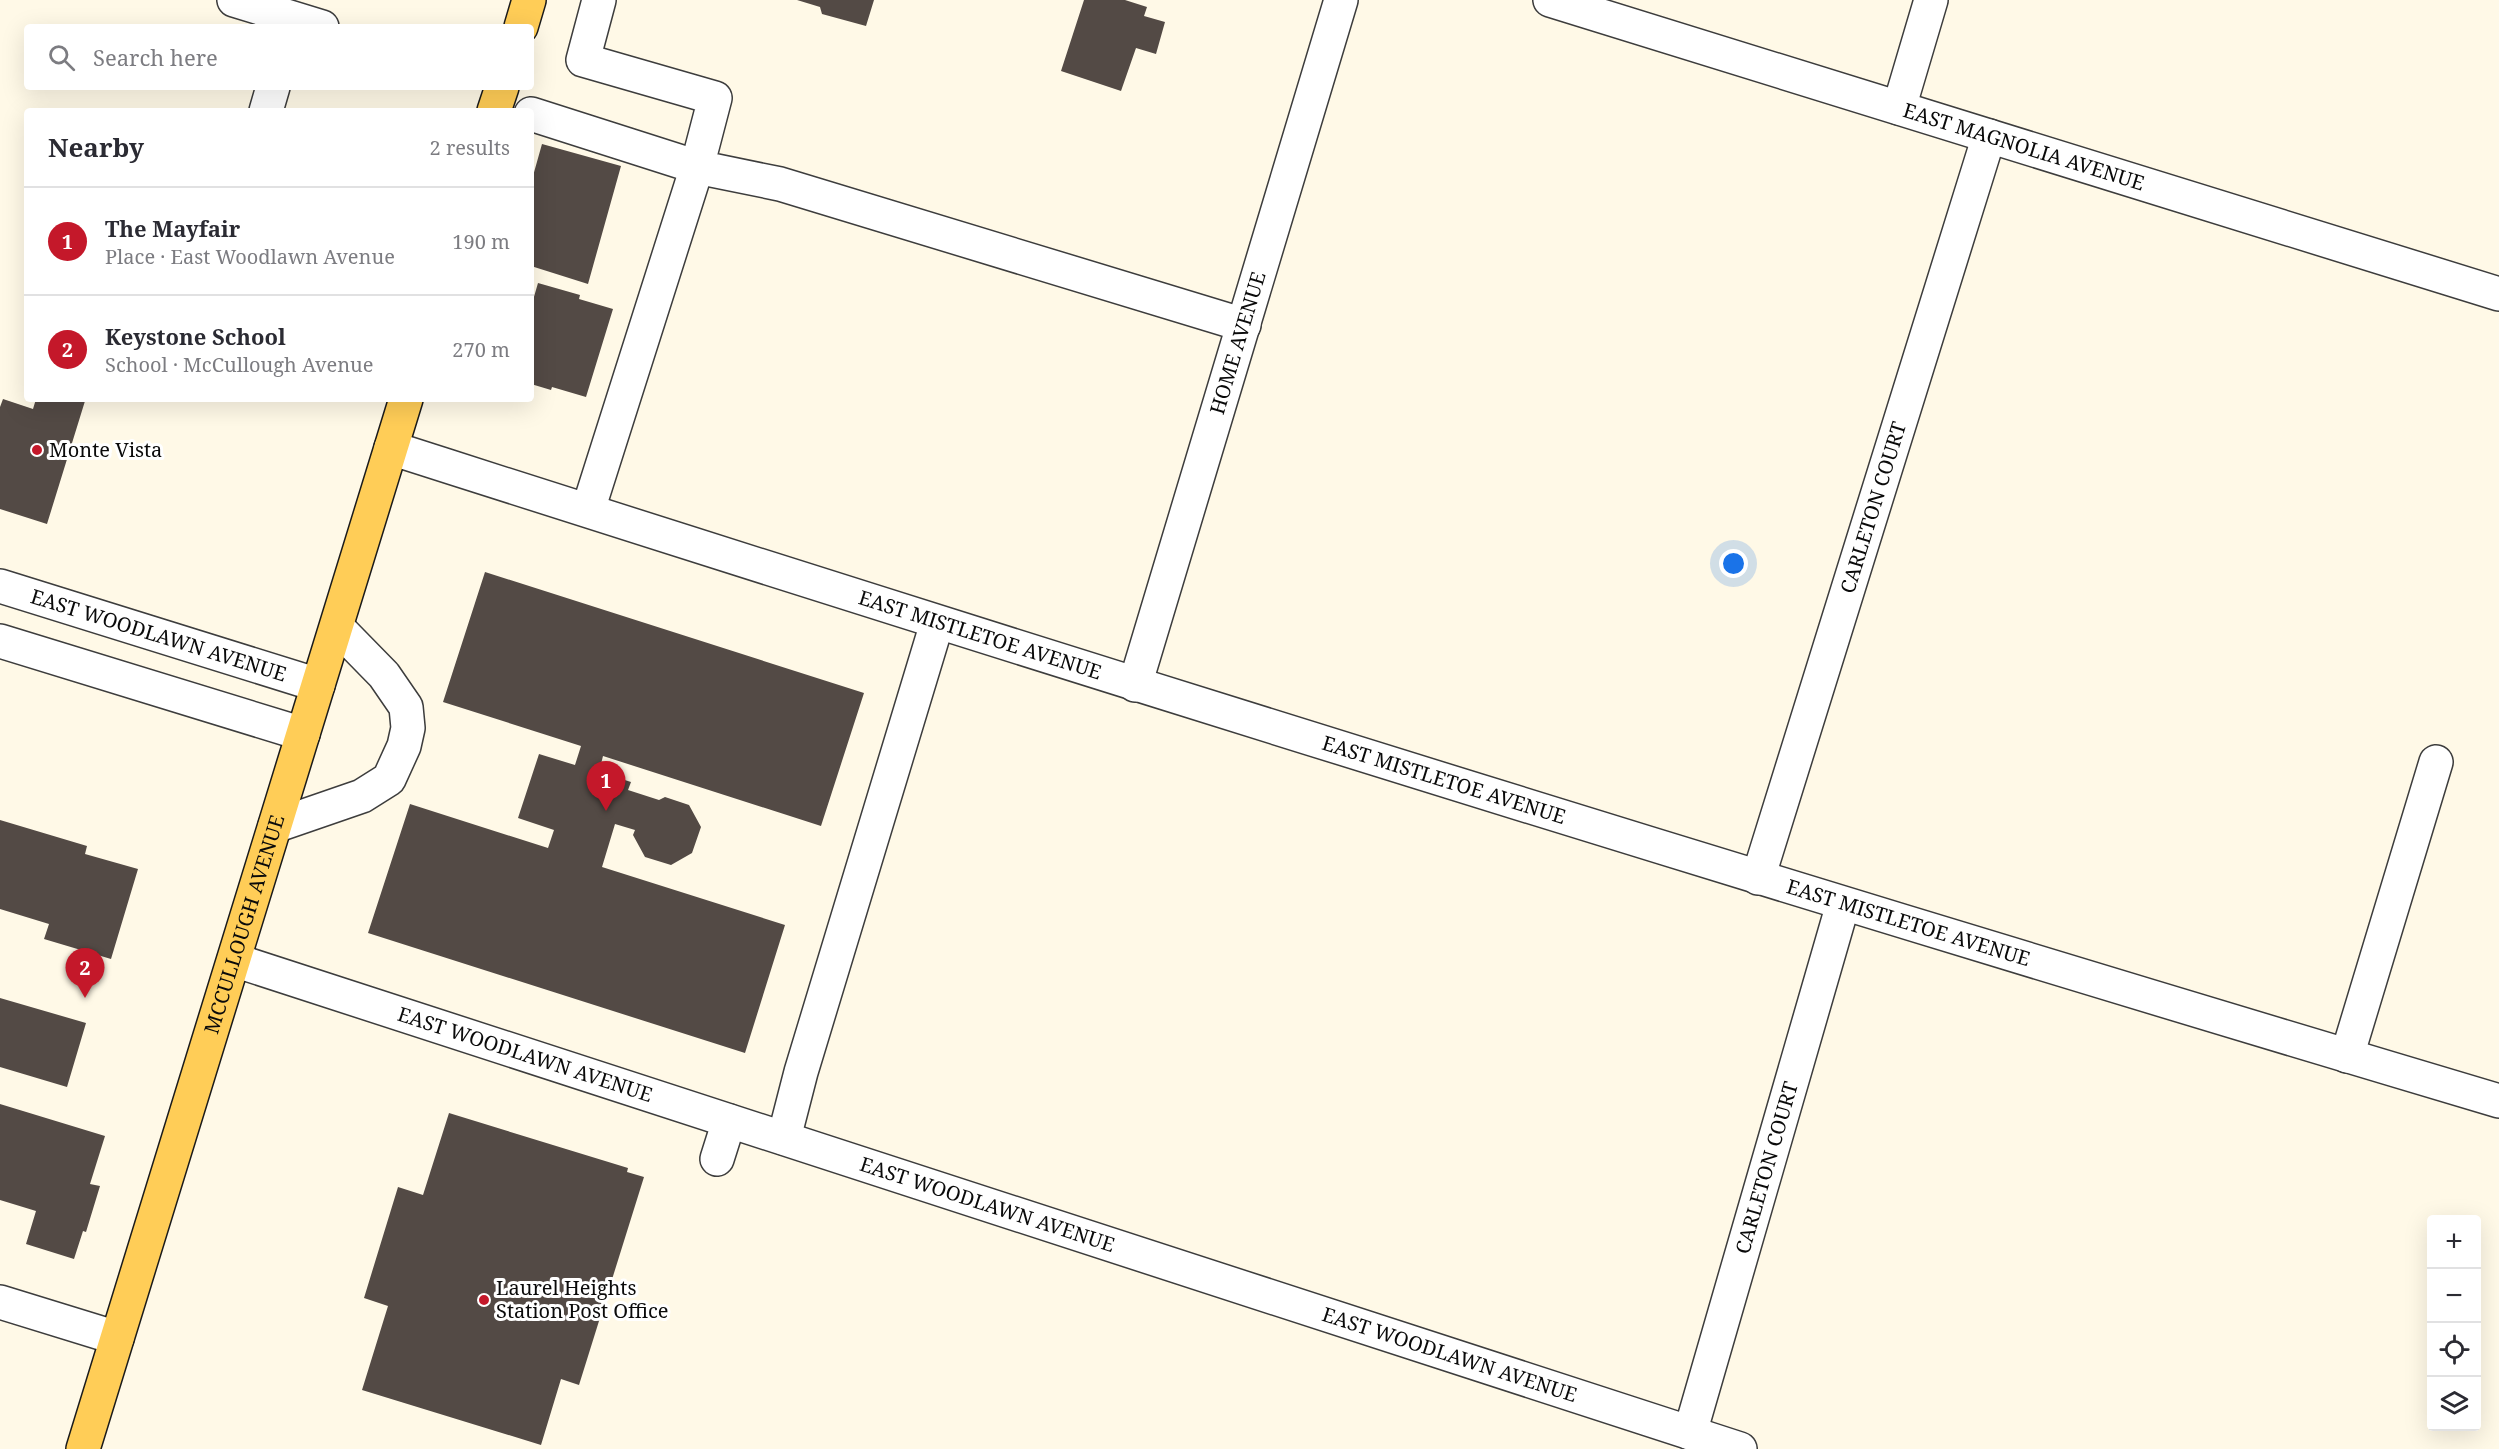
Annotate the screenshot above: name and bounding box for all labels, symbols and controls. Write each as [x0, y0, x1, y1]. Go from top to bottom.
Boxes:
search box [24, 24, 534, 90]
icon: search [45, 41, 78, 74]
text: Search here [93, 42, 218, 72]
street label: EAST MAGNOLIA AVENUE [1900, 96, 2148, 196]
text: Nearby [48, 129, 144, 165]
text: 2 results [430, 134, 510, 161]
text: The Mayfair [105, 213, 240, 243]
text: 1 [62, 228, 73, 255]
text: 190 m [452, 228, 510, 255]
text: Place · East Woodlawn Avenue [105, 243, 395, 270]
street label: HOME AVENUE [1203, 268, 1272, 418]
text: Keystone School [105, 321, 286, 351]
text: 2 [62, 336, 73, 363]
text: 270 m [452, 336, 510, 363]
text: School · McCullough Avenue [105, 351, 373, 378]
street label: CARLETON COURT [1833, 418, 1912, 596]
place label: Monte Vista [49, 436, 162, 463]
marker: Monte Vista [30, 443, 44, 457]
your location [1719, 549, 1748, 578]
street label: EAST WOODLAWN AVENUE [27, 582, 290, 687]
street label: EAST MISTLETOE AVENUE [855, 584, 1105, 685]
street label: EAST MISTLETOE AVENUE [1319, 729, 1569, 830]
pin: 1 [586, 762, 626, 811]
street label: MCCULLOUGH AVENUE [198, 811, 290, 1037]
street label: EAST MISTLETOE AVENUE [1783, 872, 2034, 972]
pin: 2 [66, 948, 104, 998]
street label: EAST WOODLAWN AVENUE [394, 1000, 656, 1108]
street label: CARLETON COURT [1728, 1078, 1804, 1257]
street label: EAST WOODLAWN AVENUE [857, 1150, 1118, 1258]
map controls [2427, 1215, 2481, 1431]
button: + [2427, 1215, 2481, 1269]
button: − [2427, 1269, 2481, 1323]
place label: Laurel Heights Station Post Office [496, 1274, 669, 1324]
marker: Laurel Heights Station Post Office [477, 1293, 491, 1307]
street label: EAST WOODLAWN AVENUE [1319, 1300, 1581, 1408]
button: locate [2427, 1323, 2481, 1377]
button: layers [2427, 1377, 2481, 1431]

